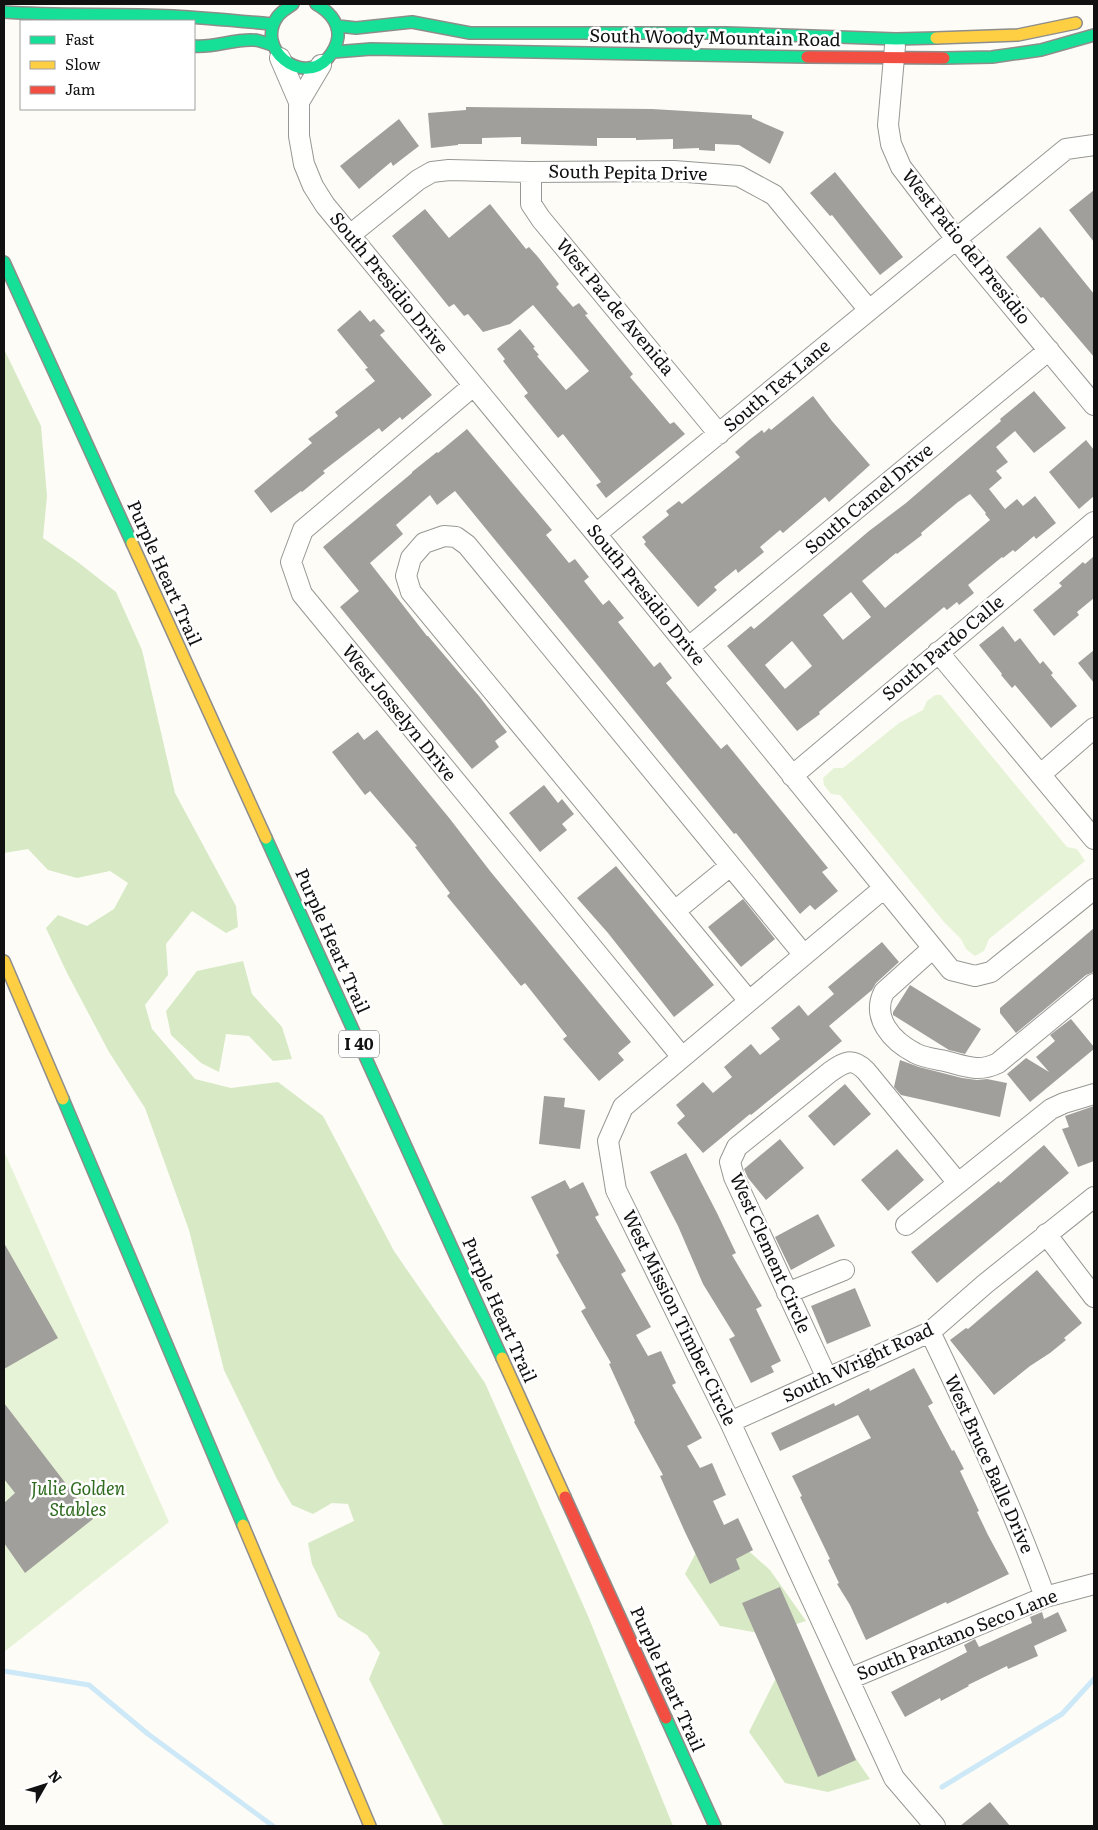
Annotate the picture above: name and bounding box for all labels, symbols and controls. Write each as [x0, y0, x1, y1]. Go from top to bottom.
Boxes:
legend [20, 20, 195, 110]
street label: South Woody Mountain Road [589, 21, 841, 52]
text: Fast [65, 27, 94, 50]
text: Slow [65, 52, 100, 75]
text: Jam [65, 77, 96, 100]
street label: South Pepita Drive [548, 157, 708, 186]
street label: West Patio del Presidio [896, 163, 1038, 329]
street label: South Presidio Drive [324, 205, 456, 359]
street label: West Paz de Avenida [550, 231, 682, 381]
street label: South Tex Lane [717, 332, 835, 438]
street label: South Camel Drive [798, 436, 938, 560]
street label: Purple Heart Trail [121, 495, 210, 649]
street label: South Presidio Drive [581, 517, 713, 671]
street label: South Pardo Calle [875, 588, 1009, 706]
street label: West Josselyn Drive [336, 638, 464, 786]
street label: Purple Heart Trail [289, 863, 378, 1017]
road number: I 40 [339, 1030, 379, 1058]
street label: West Clement Circle [724, 1168, 819, 1337]
street label: West Mission Timber Circle [616, 1205, 744, 1430]
street label: Purple Heart Trail [456, 1232, 545, 1386]
street label: South Wright Road [777, 1315, 937, 1409]
street label: West Bruce Balle Drive [939, 1370, 1042, 1557]
park label: Julie Golden Stables [31, 1474, 126, 1522]
street label: South Pantano Seco Lane [852, 1581, 1061, 1686]
street label: Purple Heart Trail [624, 1601, 713, 1755]
north arrow [20, 1760, 70, 1810]
text: N [44, 1765, 68, 1787]

